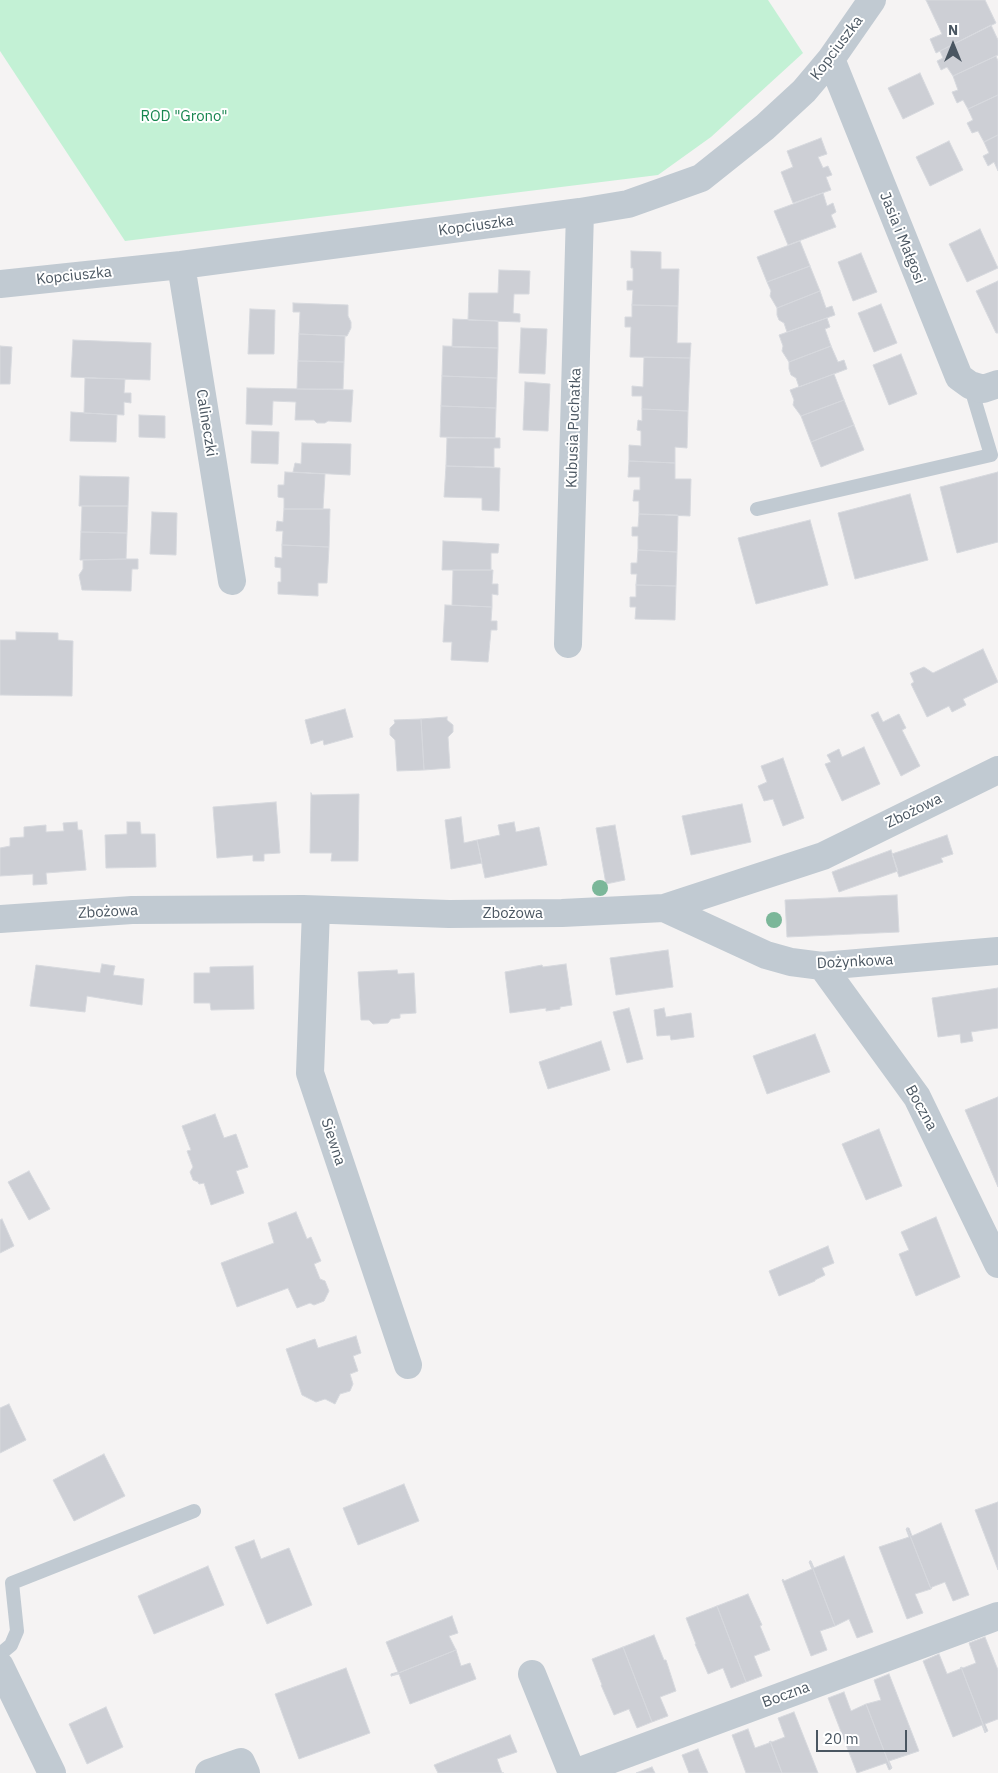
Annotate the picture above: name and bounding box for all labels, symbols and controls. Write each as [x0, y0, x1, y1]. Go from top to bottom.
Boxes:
street label: Kopciuszka [807, 12, 867, 84]
north arrow [928, 20, 978, 70]
text: N [948, 21, 958, 39]
park label: ROD "Grono" [141, 108, 227, 126]
street label: Jasia i Małgosi [875, 190, 929, 286]
street label: Kopciuszka [437, 212, 515, 240]
street label: Kopciuszka [35, 263, 113, 289]
street label: Kubusia Puchatka [563, 367, 585, 489]
street label: Calineczki [192, 388, 220, 458]
street label: Zbożowa [883, 790, 945, 832]
street label: Zbożowa [77, 901, 139, 923]
street label: Zbożowa [483, 905, 543, 923]
street label: Dożynkowa [816, 951, 894, 973]
street label: Boczna [901, 1082, 941, 1134]
street label: Siewna [317, 1116, 349, 1168]
street label: Boczna [760, 1678, 812, 1712]
scale bar [818, 1720, 909, 1752]
text: 20 m [824, 1729, 859, 1748]

